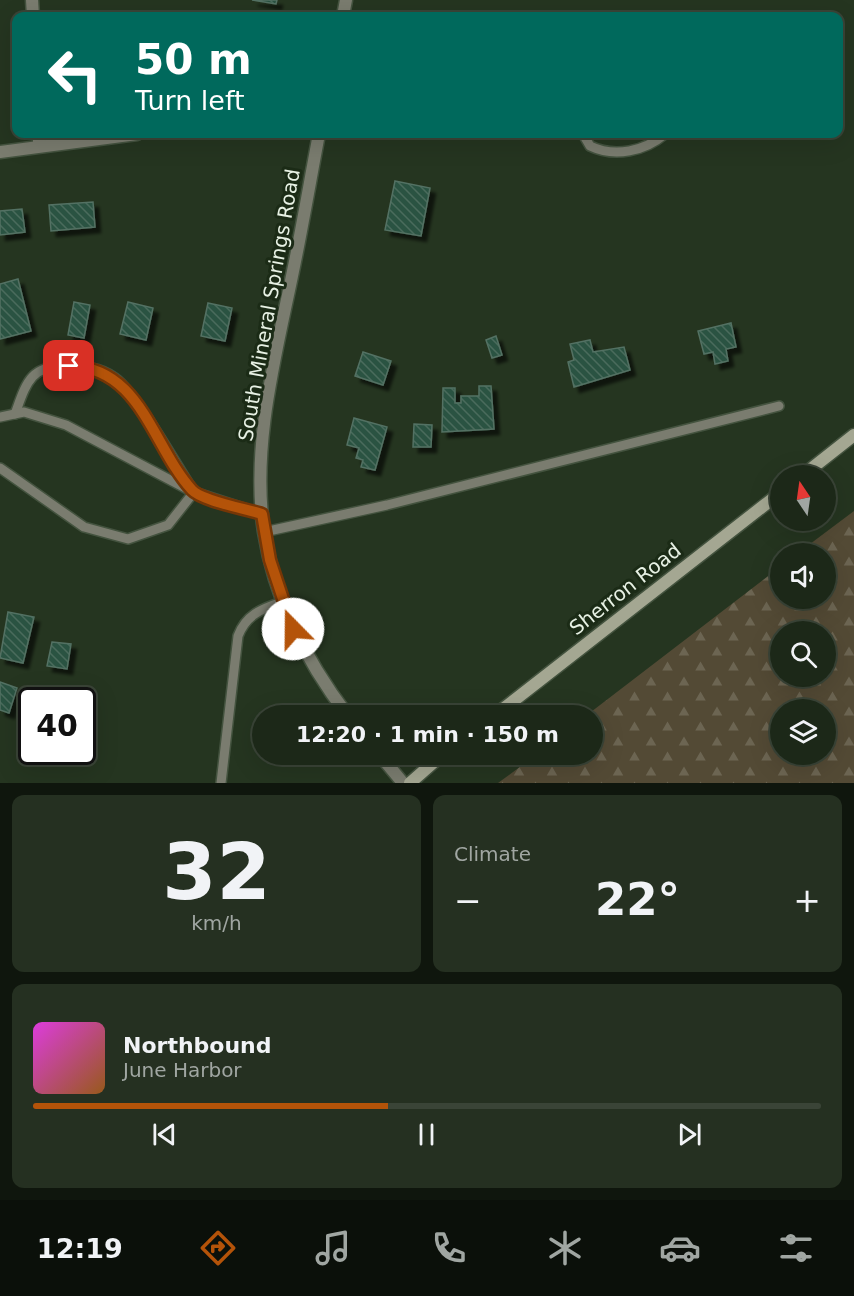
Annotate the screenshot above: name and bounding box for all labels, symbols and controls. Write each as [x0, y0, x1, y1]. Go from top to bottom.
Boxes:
text: 50 m [135, 35, 252, 84]
icon: left [36, 36, 114, 114]
text: Turn left [135, 85, 245, 116]
street label: South Mineral Springs Road [233, 167, 305, 443]
pin [43, 340, 94, 391]
icon: arrive [52, 349, 85, 382]
north arrow [770, 465, 836, 531]
map controls [770, 465, 836, 765]
street label: Sherron Road [565, 538, 685, 640]
button: sound [770, 543, 836, 609]
position arrow [261, 597, 325, 661]
button: search [770, 621, 836, 687]
speed limit sign: 40 [18, 687, 96, 765]
button: layers [770, 699, 836, 765]
text: 12:20 · 1 min · 150 m [296, 722, 559, 747]
text: 32 [162, 827, 271, 917]
text: Climate [454, 842, 531, 866]
text: 22° [595, 873, 680, 926]
text: − [454, 881, 482, 920]
text: + [793, 881, 821, 920]
text: km/h [191, 911, 242, 935]
text: Northbound [123, 1033, 272, 1058]
text: June Harbor [123, 1058, 242, 1082]
icon: previous [148, 1118, 181, 1151]
icon: pause [410, 1118, 443, 1151]
icon: next [673, 1118, 706, 1151]
icon: directions [197, 1227, 239, 1269]
icon: music [312, 1227, 354, 1269]
icon: phone [428, 1227, 470, 1269]
icon: climate [544, 1227, 586, 1269]
icon: car [659, 1227, 701, 1269]
icon: filters [775, 1227, 817, 1269]
text: 12:19 [37, 1233, 123, 1264]

